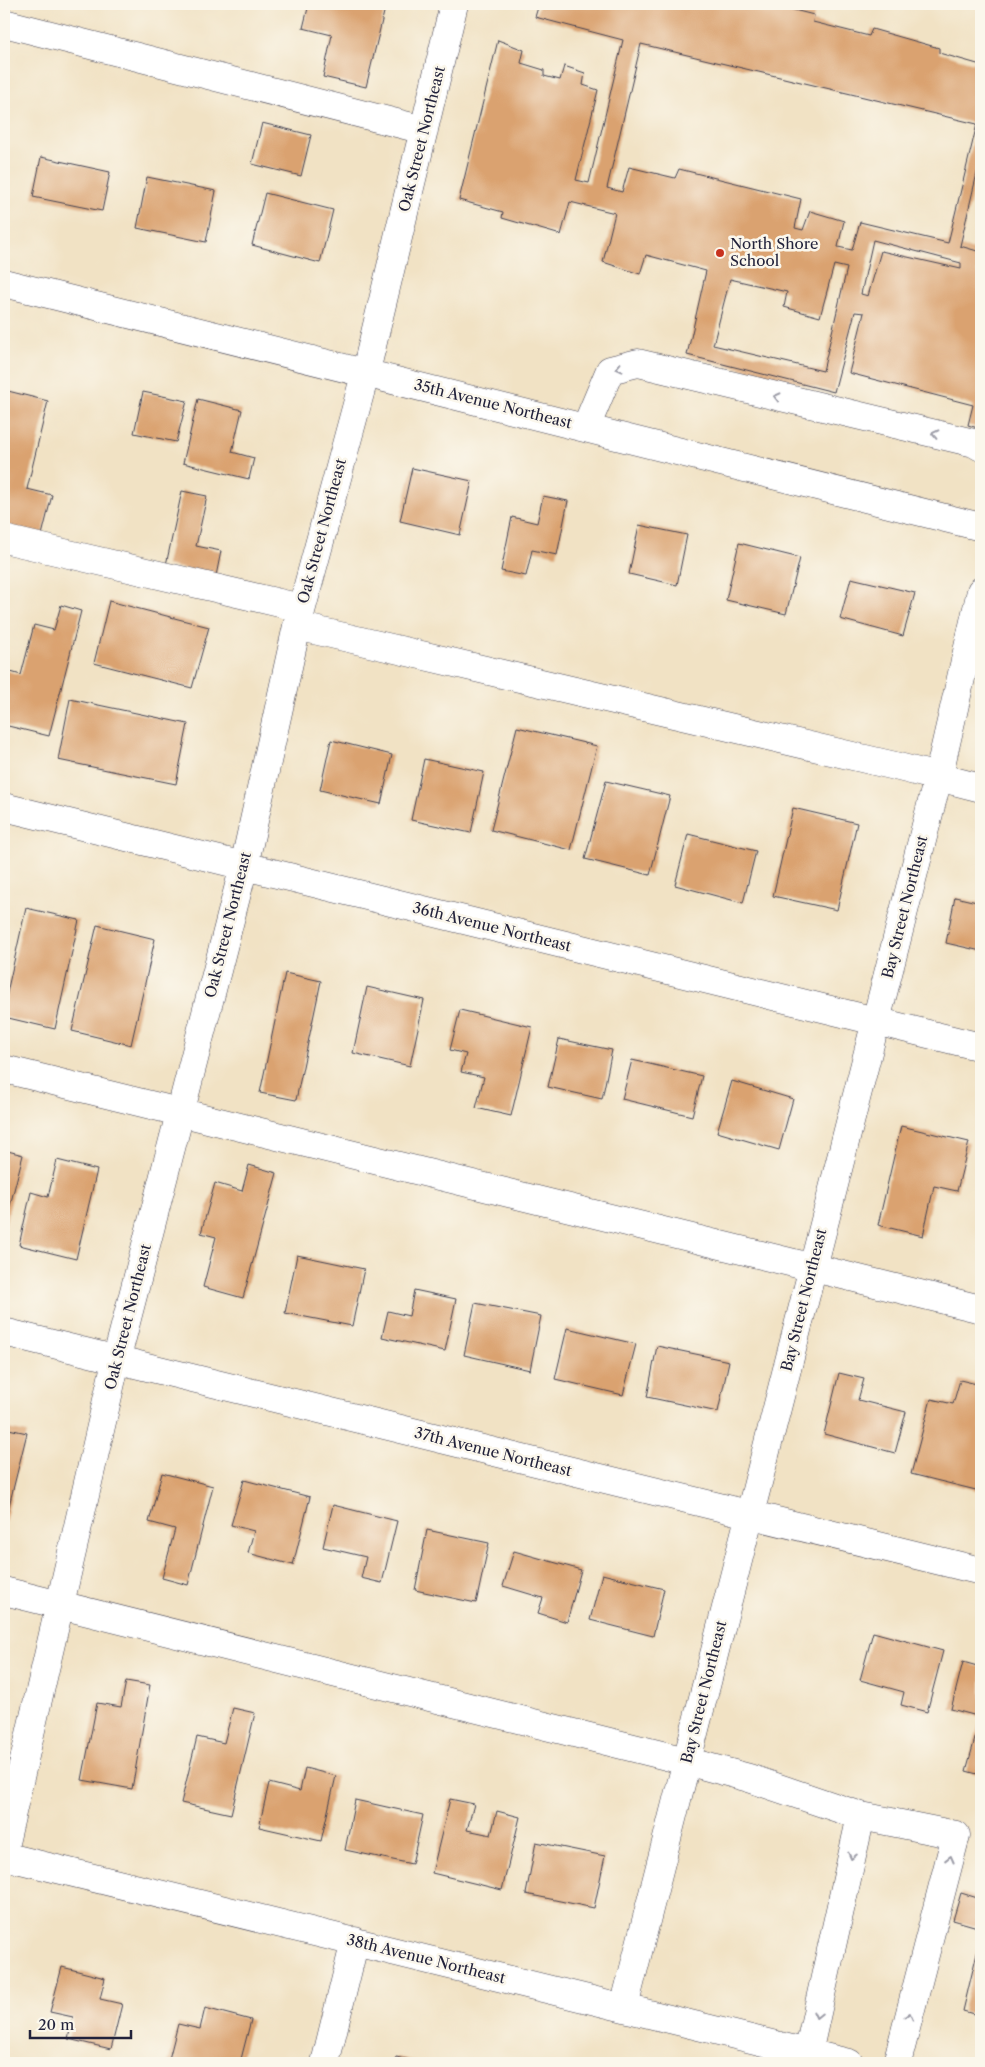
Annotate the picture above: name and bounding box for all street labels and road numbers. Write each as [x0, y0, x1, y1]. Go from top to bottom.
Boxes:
street label: Oak Street Northeast [394, 63, 449, 214]
street label: 35th Avenue Northeast [412, 375, 575, 433]
street label: Oak Street Northeast [293, 456, 350, 606]
street label: Bay Street Northeast [878, 833, 932, 980]
street label: Oak Street Northeast [200, 849, 255, 1000]
street label: 36th Avenue Northeast [411, 898, 574, 956]
street label: Bay Street Northeast [777, 1226, 831, 1373]
street label: Oak Street Northeast [100, 1241, 155, 1392]
street label: 37th Avenue Northeast [413, 1423, 574, 1480]
street label: Bay Street Northeast [677, 1618, 731, 1765]
street label: 38th Avenue Northeast [345, 1930, 508, 1988]

